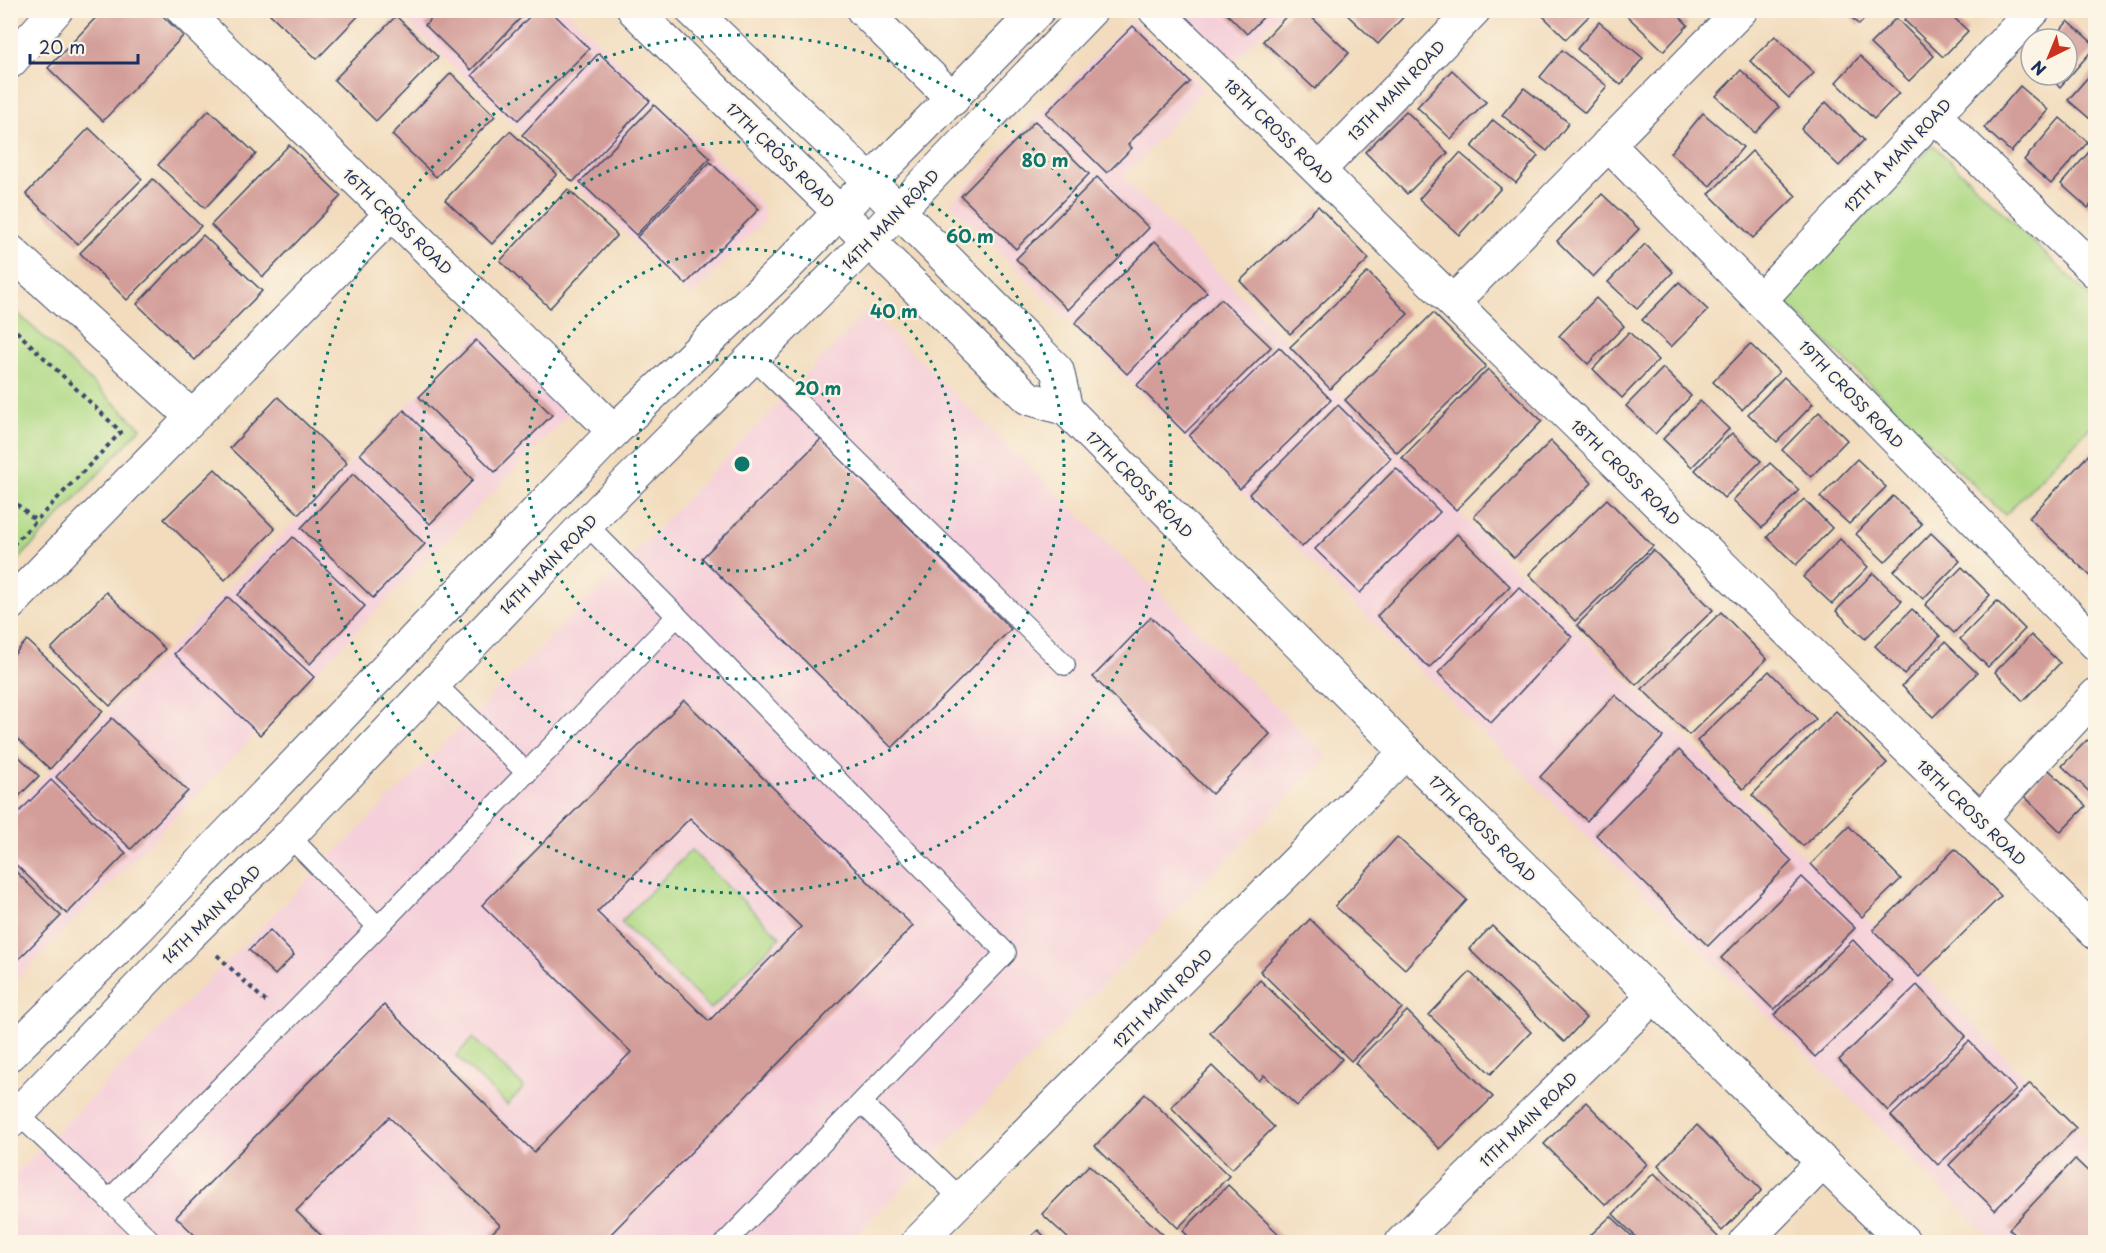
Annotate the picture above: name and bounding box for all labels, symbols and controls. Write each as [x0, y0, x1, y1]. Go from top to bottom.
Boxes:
scale bar [30, 27, 138, 65]
north arrow [2019, 27, 2079, 87]
text: 20 m [39, 33, 85, 60]
street label: 13TH MAIN ROAD [1342, 35, 1450, 145]
text: N [2025, 56, 2051, 82]
street label: 18TH CROSS ROAD [1219, 73, 1339, 189]
street label: 12TH A MAIN ROAD [1838, 93, 1956, 217]
street label: 17TH CROSS ROAD [721, 97, 841, 213]
text: 80 m [1021, 146, 1069, 173]
street label: 16TH CROSS ROAD [338, 162, 458, 280]
street label: 14TH MAIN ROAD [836, 164, 944, 274]
text: 60 m [946, 222, 994, 249]
text: 40 m [870, 297, 918, 324]
street label: 19TH CROSS ROAD [1794, 335, 1910, 453]
text: 20 m [795, 374, 841, 401]
street label: 18TH CROSS ROAD [1566, 414, 1686, 530]
street label: 17TH CROSS ROAD [1081, 425, 1199, 543]
centre of rings [732, 454, 752, 474]
street label: 14TH MAIN ROAD [494, 509, 602, 619]
street label: 18TH CROSS ROAD [1912, 754, 2032, 870]
street label: 17TH CROSS ROAD [1424, 769, 1542, 887]
street label: 14TH MAIN ROAD [156, 859, 266, 969]
street label: 12TH MAIN ROAD [1107, 943, 1217, 1053]
street label: 11TH MAIN ROAD [1474, 1066, 1582, 1172]

